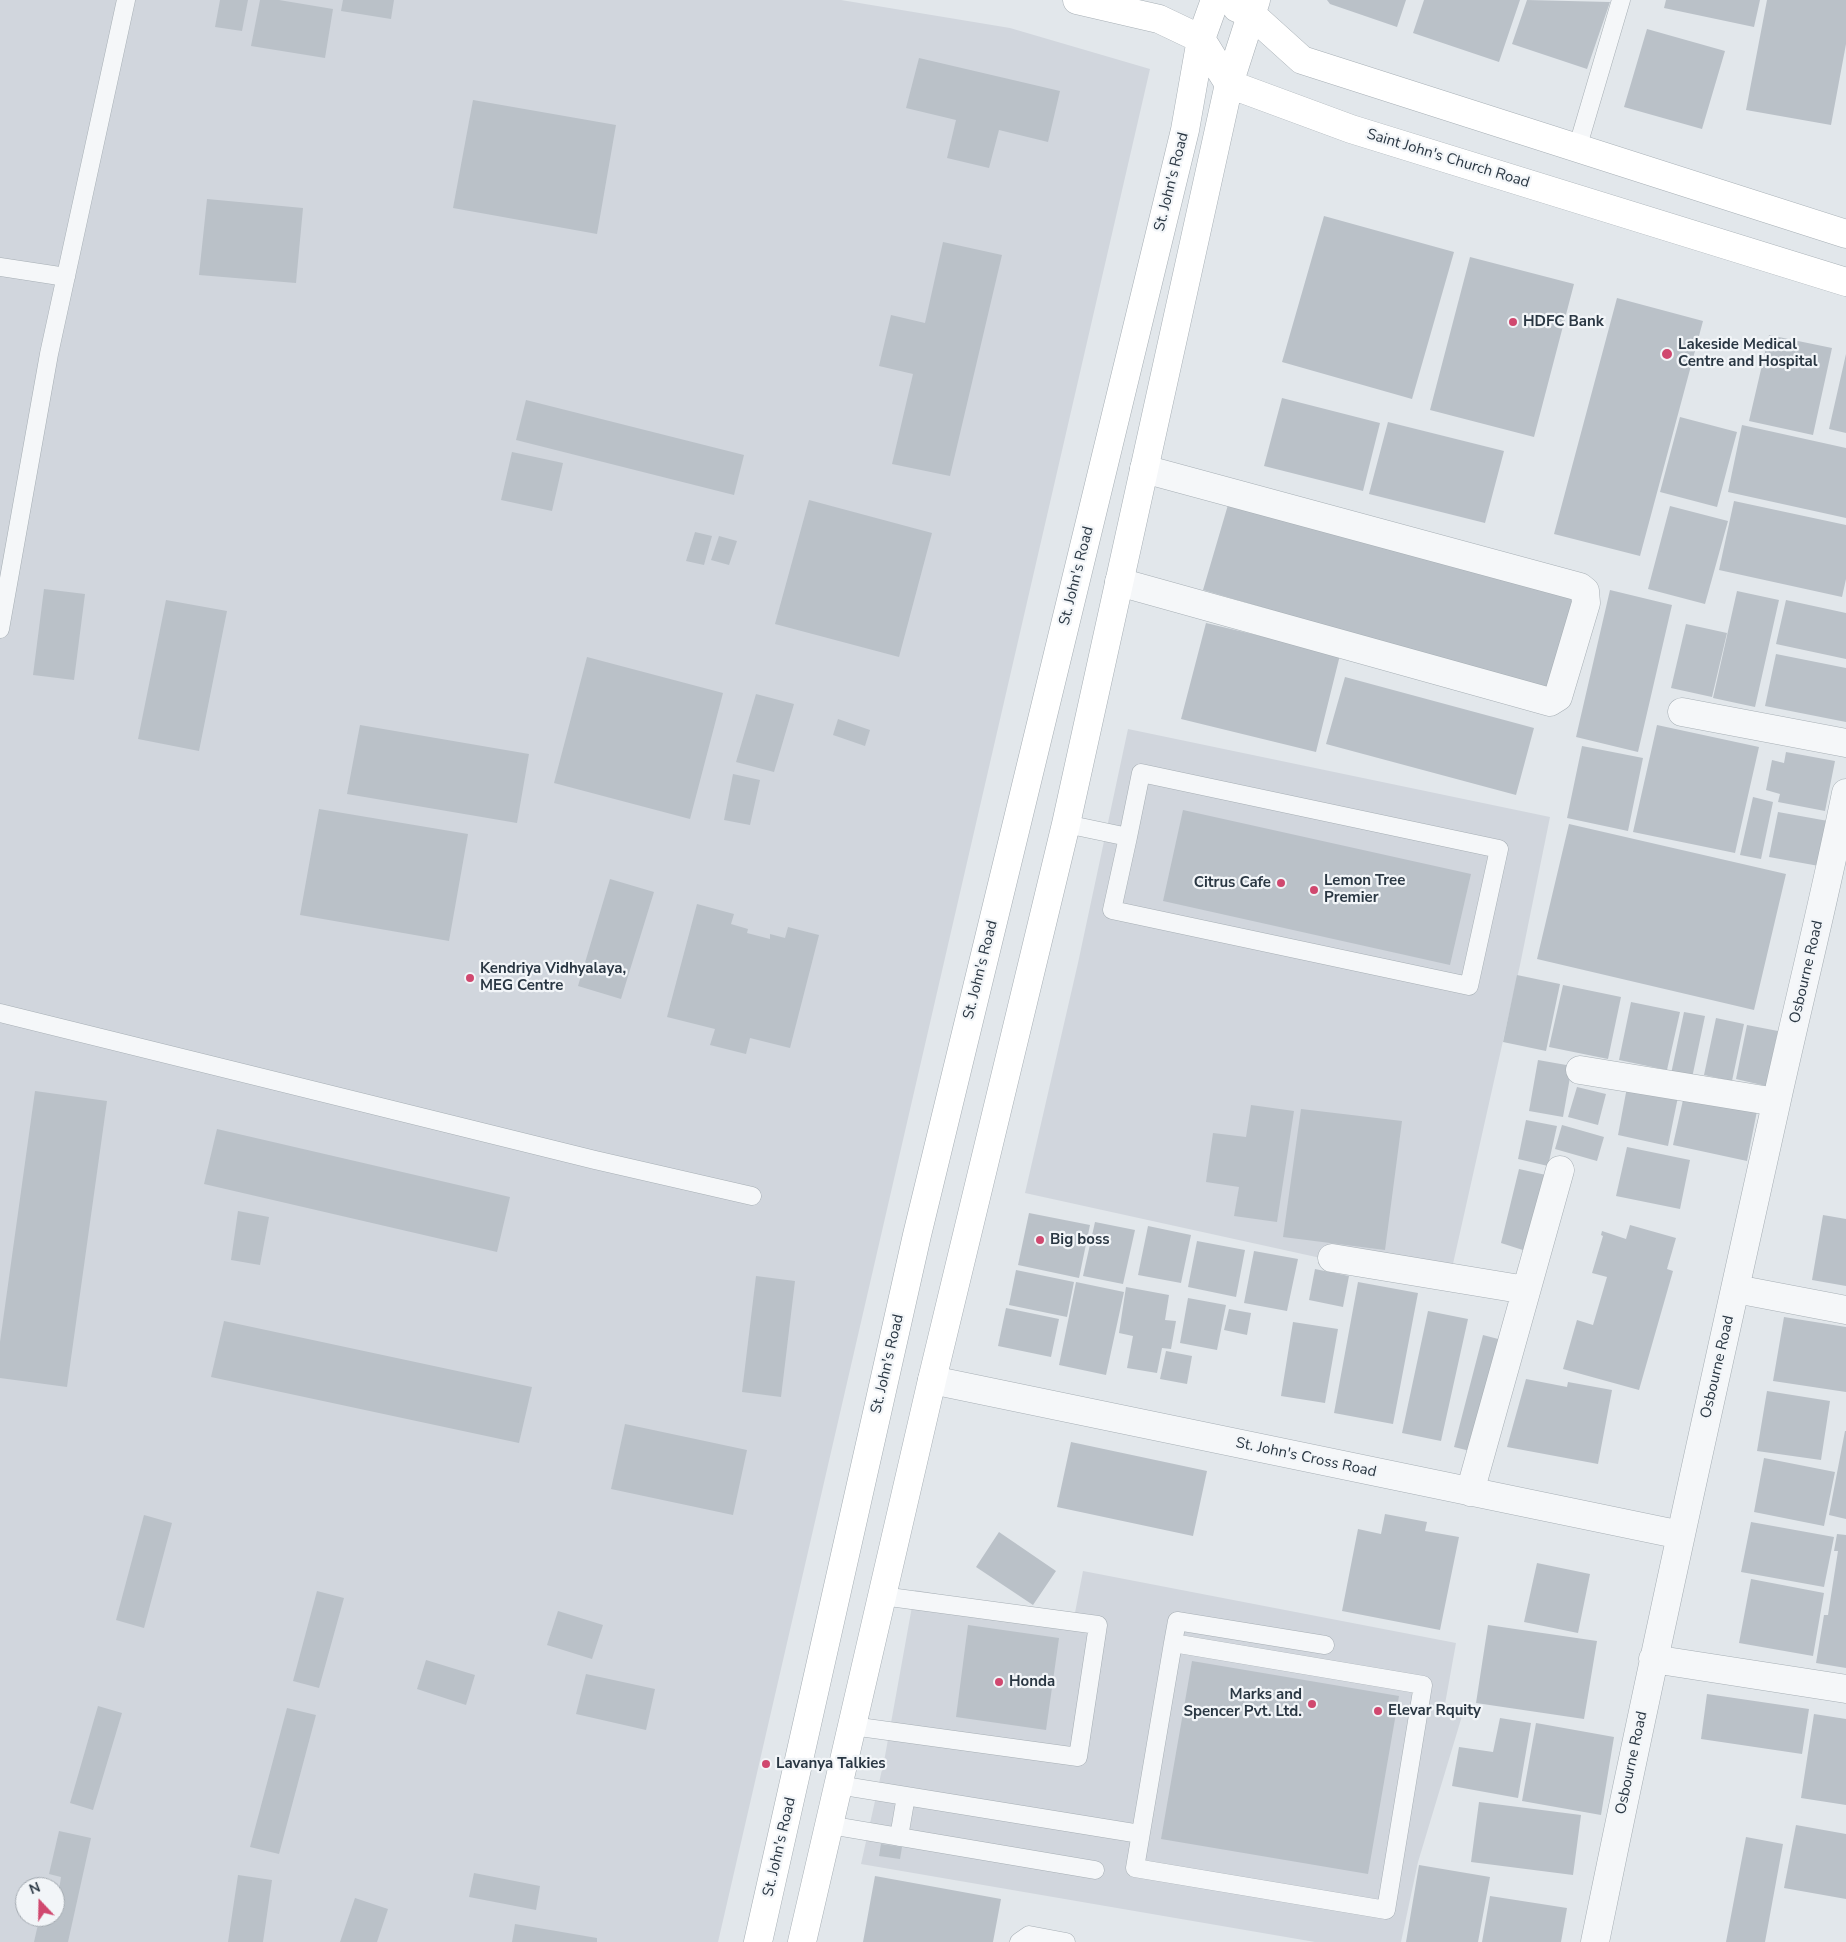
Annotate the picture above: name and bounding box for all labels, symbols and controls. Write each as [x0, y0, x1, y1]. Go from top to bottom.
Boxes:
street label: Saint John's Church Road [1364, 126, 1532, 192]
street label: St. John's Road [1151, 131, 1193, 233]
place label: HDFC Bank [1523, 313, 1604, 331]
marker: HDFC Bank [1507, 316, 1519, 328]
place label: Lakeside Medical Centre and Hospital [1678, 336, 1817, 371]
marker: Lakeside Medical Centre and Hospital [1660, 347, 1674, 361]
street label: St. John's Road [1056, 525, 1098, 627]
place label: Lemon Tree Premier [1324, 872, 1405, 907]
place label: Citrus Cafe [1194, 874, 1271, 892]
marker: Citrus Cafe [1275, 877, 1287, 889]
marker: Lemon Tree Premier [1308, 884, 1320, 896]
street label: St. John's Road [960, 919, 1002, 1021]
street label: Osbourne Road [1786, 919, 1828, 1025]
place label: Kendriya Vidhyalaya, MEG Centre [480, 960, 626, 995]
marker: Kendriya Vidhyalaya, MEG Centre [464, 972, 476, 984]
place label: Big boss [1050, 1231, 1110, 1249]
marker: Big boss [1034, 1234, 1046, 1246]
street label: St. John's Road [868, 1313, 908, 1415]
street label: Osbourne Road [1697, 1314, 1739, 1420]
street label: St. John's Cross Road [1234, 1434, 1378, 1482]
place label: Honda [1009, 1673, 1055, 1691]
marker: Honda [993, 1676, 1005, 1688]
place label: Marks and Spencer Pvt. Ltd. [1183, 1686, 1302, 1721]
marker: Marks and Spencer Pvt. Ltd. [1306, 1698, 1318, 1710]
place label: Elevar Rquity [1388, 1702, 1481, 1720]
marker: Elevar Rquity [1372, 1705, 1384, 1717]
street label: Osbourne Road [1612, 1710, 1652, 1816]
place label: Lavanya Talkies [776, 1755, 886, 1773]
marker: Lavanya Talkies [760, 1758, 772, 1770]
street label: St. John's Road [760, 1796, 800, 1898]
north arrow [15, 1877, 65, 1927]
text: N [26, 1878, 43, 1899]

